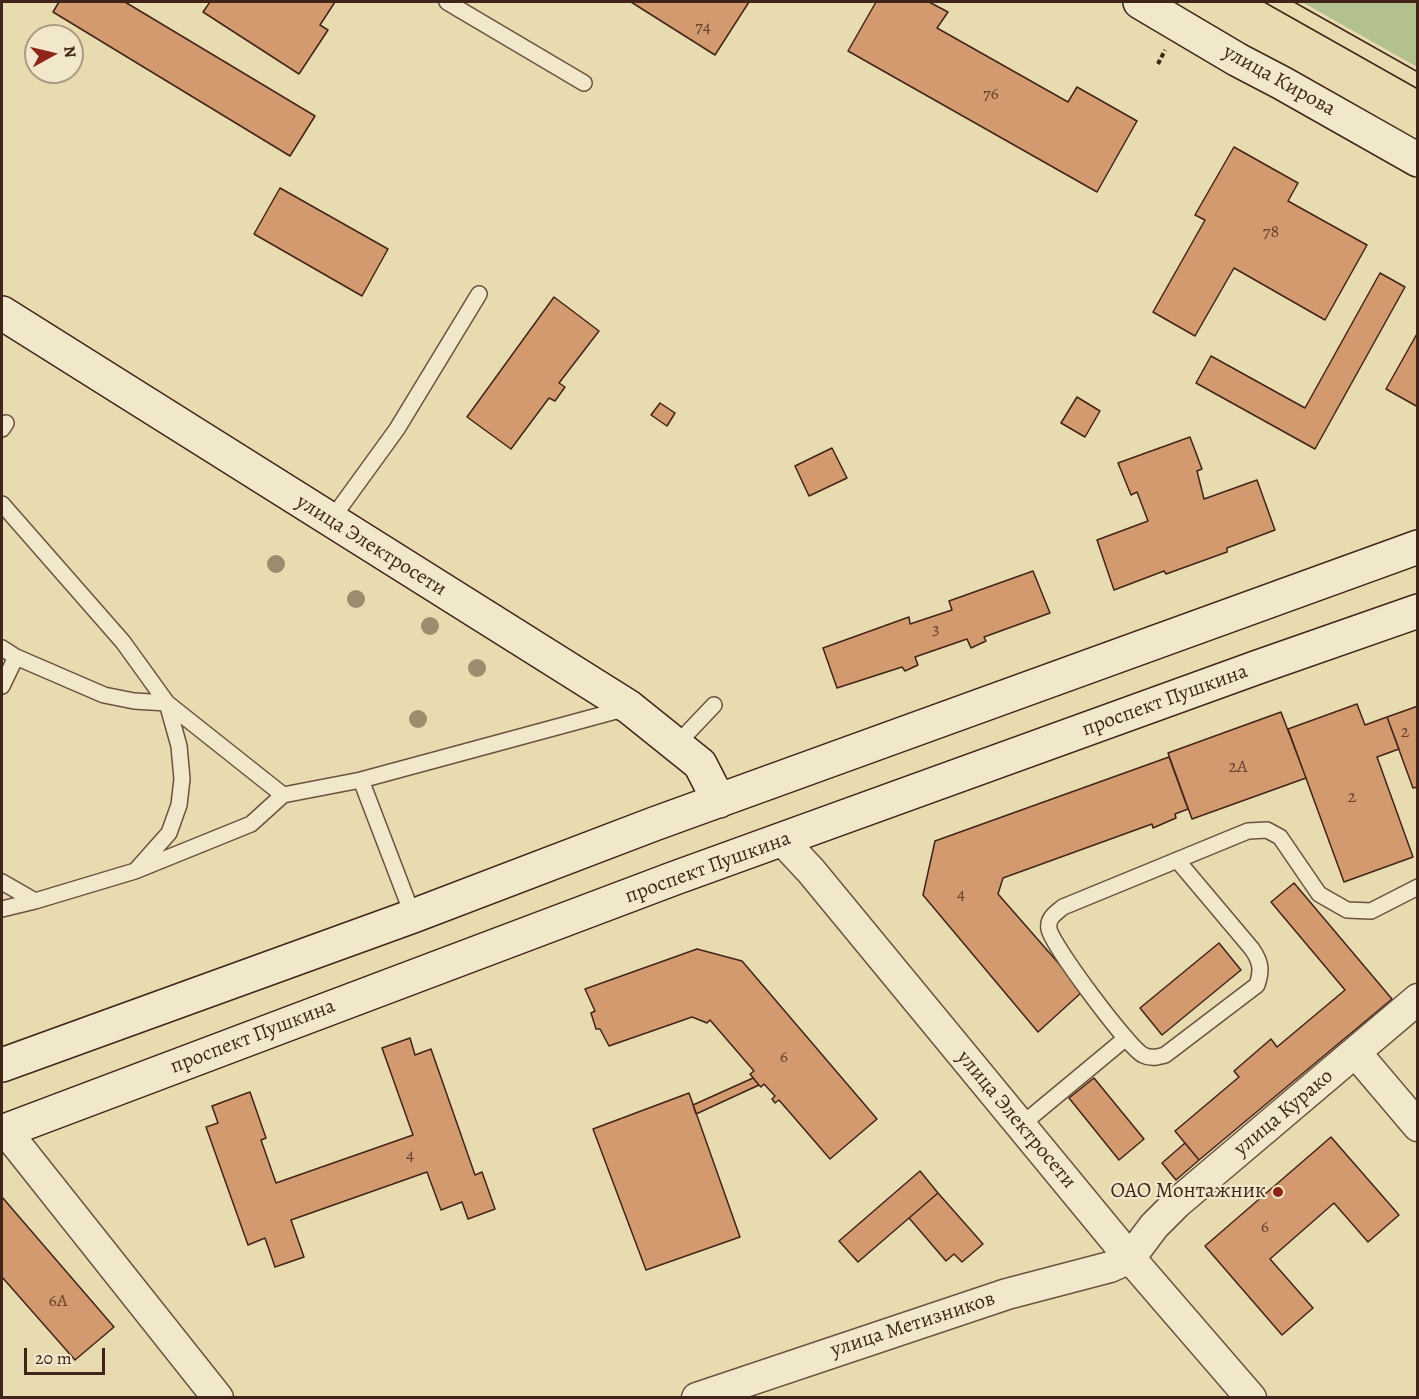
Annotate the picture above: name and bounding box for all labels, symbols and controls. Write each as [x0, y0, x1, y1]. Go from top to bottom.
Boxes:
house number: 74 [695, 17, 711, 39]
north arrow [24, 24, 84, 84]
street label: улица Кирова [1218, 40, 1340, 122]
text: N [58, 44, 82, 59]
house number: 76 [983, 84, 999, 106]
house number: 78 [1263, 222, 1279, 244]
street label: улица Электросети [291, 490, 451, 602]
house number: 3 [932, 619, 940, 641]
street label: проспект Пушкина [1079, 659, 1251, 743]
house number: 2 [1401, 722, 1409, 744]
house number: 2А [1228, 757, 1248, 779]
house number: 2 [1348, 787, 1356, 809]
street label: проспект Пушкина [622, 826, 794, 910]
house number: 4 [957, 884, 965, 906]
street label: проспект Пушкина [167, 994, 339, 1080]
street label: улица Электросети [951, 1046, 1081, 1194]
house number: 6 [780, 1047, 788, 1069]
street label: улица Курако [1229, 1064, 1339, 1162]
house number: 4 [406, 1145, 414, 1167]
place label: ОАО Монтажник [1110, 1179, 1266, 1205]
marker: ОАО Монтажник [1271, 1185, 1285, 1199]
house number: 6 [1261, 1217, 1269, 1239]
street label: улица Метизников [828, 1287, 998, 1363]
house number: 6А [49, 1291, 67, 1313]
scale bar [27, 1336, 108, 1374]
text: 20 m [35, 1346, 72, 1370]

